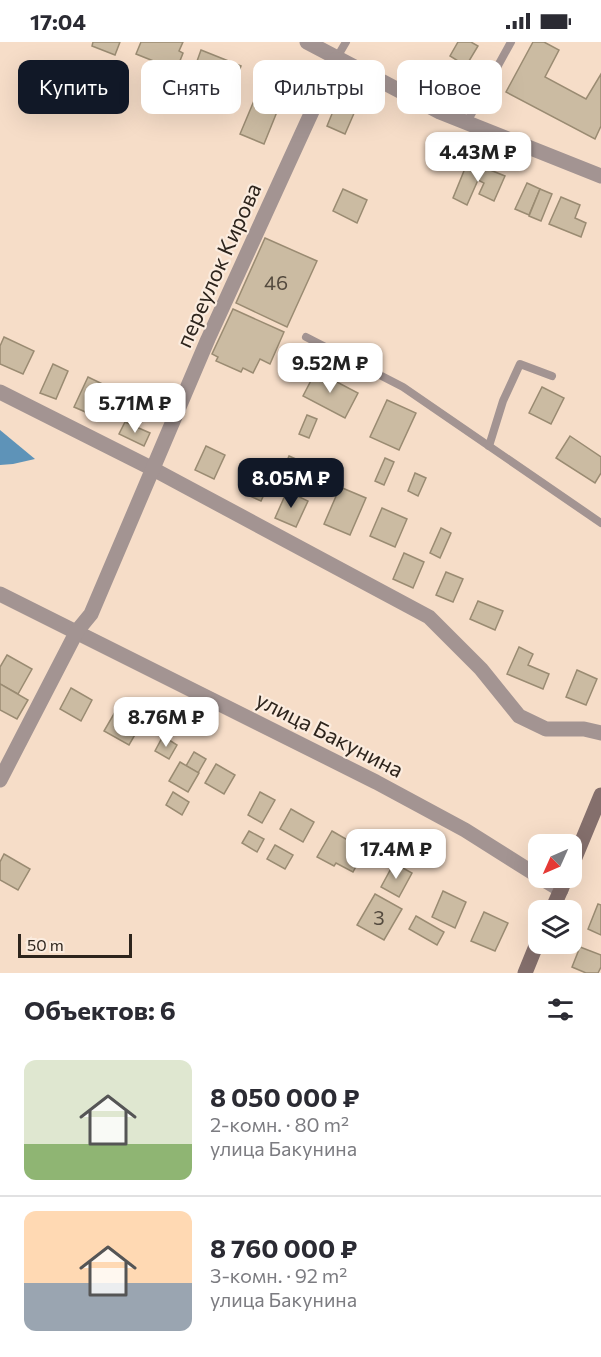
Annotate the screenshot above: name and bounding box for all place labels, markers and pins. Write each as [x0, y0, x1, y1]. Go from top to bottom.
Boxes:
pin: 4.43M ₽ [423, 132, 533, 183]
pin: 9.52M ₽ [275, 343, 385, 394]
pin: 5.71M ₽ [80, 383, 190, 434]
pin: 8.05M ₽ [236, 458, 346, 509]
pin: 8.76M ₽ [111, 697, 221, 748]
pin: 17.4M ₽ [341, 829, 451, 880]

